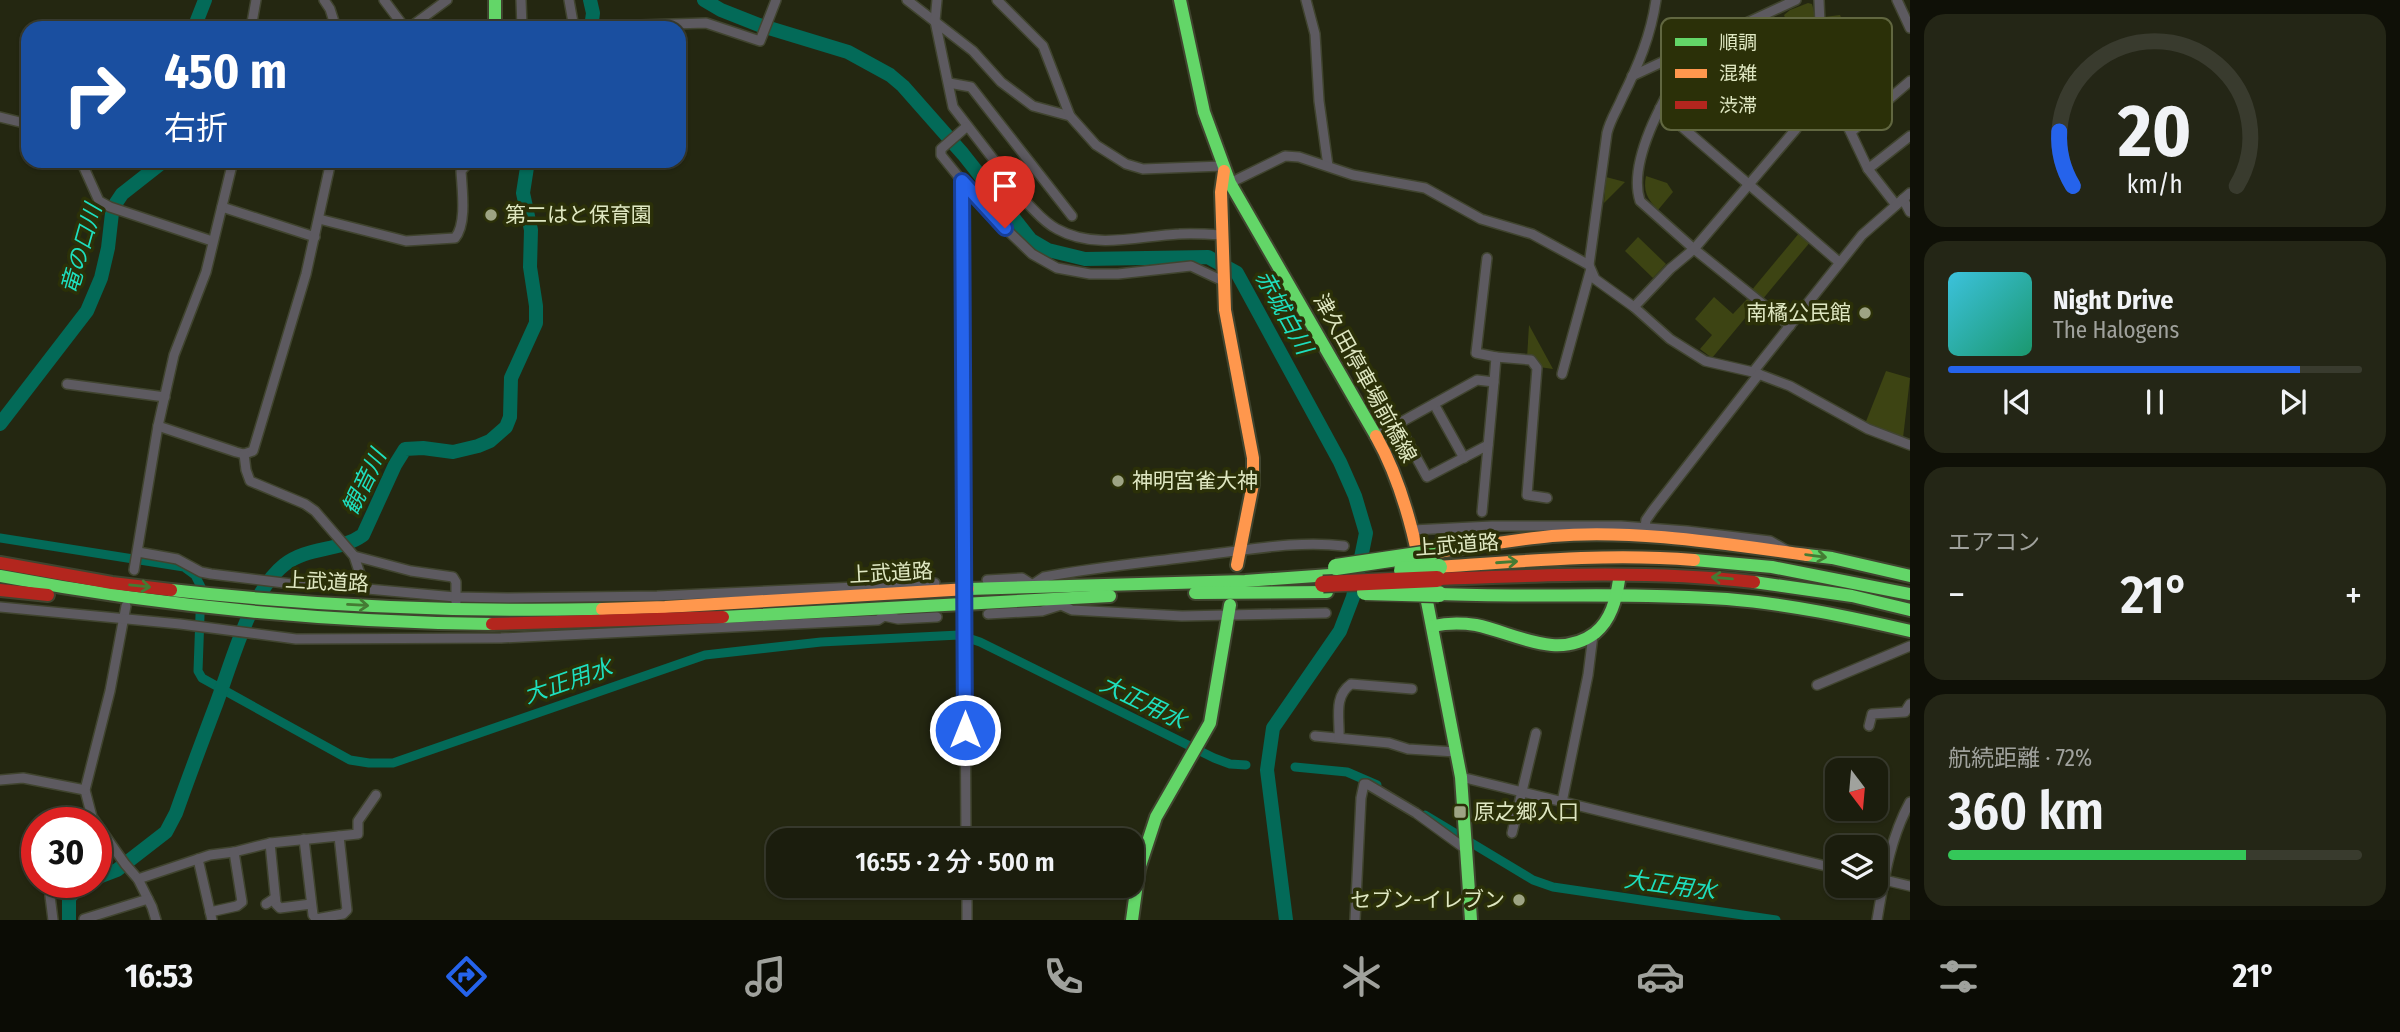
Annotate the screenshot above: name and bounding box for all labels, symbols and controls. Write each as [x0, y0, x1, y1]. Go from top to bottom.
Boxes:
legend [1661, 18, 1892, 130]
text: 順調 [1719, 31, 1757, 54]
text: 450 m [164, 42, 287, 101]
icon: right [49, 49, 140, 140]
text: 混雑 [1719, 62, 1757, 85]
text: 20 [2117, 89, 2192, 176]
text: 渋滞 [1719, 94, 1757, 117]
text: 右折 [164, 109, 228, 147]
pin [975, 156, 1035, 228]
icon: arrive [986, 167, 1024, 205]
text: km/h [2127, 170, 2183, 200]
water label: 竜の口川 [55, 198, 108, 297]
place label: 第二はと保育園 [505, 202, 652, 228]
marker: 第二はと保育園 [483, 207, 499, 223]
water label: 赤城白川 [1249, 265, 1320, 362]
text: Night Drive [2053, 285, 2173, 316]
street label: 津久田停車場前橋線 [1308, 289, 1422, 467]
place label: 南橘公民館 [1746, 300, 1851, 326]
marker: 南橘公民館 [1857, 305, 1873, 321]
text: The Halogens [2053, 316, 2179, 344]
icon: previous [1998, 383, 2036, 421]
icon: pause [2136, 383, 2174, 421]
icon: next [2274, 383, 2312, 421]
water label: 観音川 [336, 442, 393, 519]
place label: 神明宮雀大神 [1132, 468, 1258, 494]
marker: 神明宮雀大神 [1110, 473, 1126, 489]
text: エアコン [1948, 528, 2040, 556]
street label: 上武道路 [1414, 529, 1500, 561]
one-way arrow [1804, 550, 1827, 563]
one-way arrow [1495, 555, 1517, 568]
street label: 上武道路 [848, 558, 934, 588]
text: 21° [2120, 564, 2189, 627]
street label: 上武道路 [284, 567, 370, 597]
one-way arrow [1711, 571, 1734, 584]
text: − [1948, 572, 1965, 618]
text: + [2345, 572, 2362, 618]
one-way arrow [128, 580, 151, 593]
one-way arrow [347, 599, 370, 612]
water label: 大正用水 [520, 652, 619, 709]
water label: 大正用水 [1096, 669, 1193, 736]
position arrow [928, 693, 1002, 767]
text: 航続距離 · 72% [1948, 744, 2092, 772]
north arrow [1825, 758, 1888, 821]
map controls [1825, 758, 1888, 898]
text: 360 km [1948, 780, 2104, 843]
place label: 原之郷入口 [1474, 799, 1579, 825]
marker: 原之郷入口 [1452, 804, 1468, 820]
speed limit sign: 30 [21, 807, 112, 898]
button: layers [1825, 835, 1888, 898]
text: 16:55 · 2 分 · 500 m [855, 847, 1055, 878]
water label: 大正用水 [1622, 865, 1720, 906]
place label: セブン-イレブン [1350, 887, 1505, 913]
marker: セブン-イレブン [1511, 892, 1527, 908]
icon: directions [442, 952, 491, 1001]
icon: music [741, 952, 790, 1001]
icon: phone [1039, 952, 1088, 1001]
icon: climate [1337, 952, 1386, 1001]
icon: car [1636, 952, 1685, 1001]
icon: filters [1934, 952, 1983, 1001]
text: 16:53 [125, 957, 193, 995]
text: 21° [2233, 957, 2275, 995]

